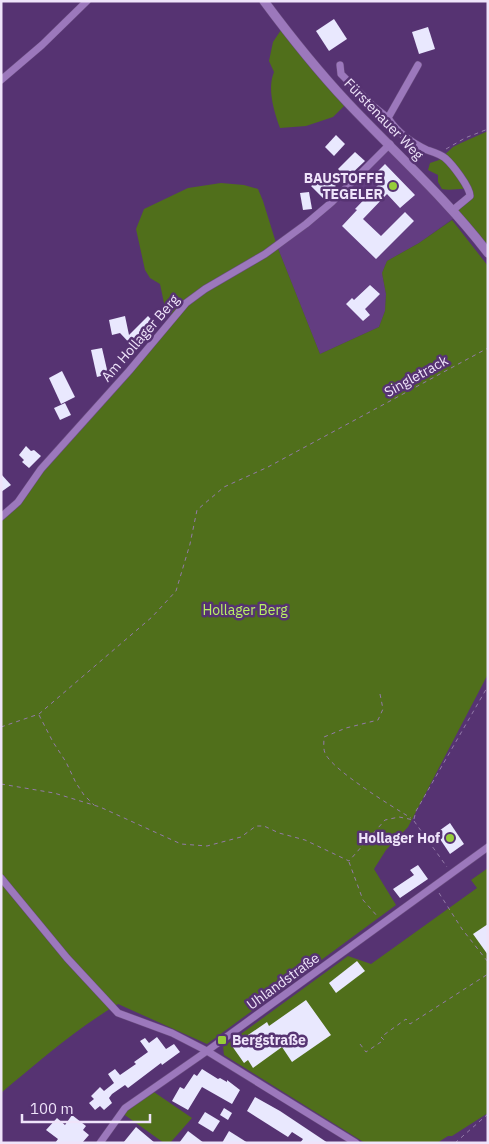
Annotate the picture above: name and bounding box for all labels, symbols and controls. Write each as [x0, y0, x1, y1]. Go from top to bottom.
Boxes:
street label: Fürstenauer Weg [340, 74, 428, 164]
place label: BAUSTOFFE TEGELER [304, 169, 383, 203]
marker: BAUSTOFFE TEGELER [387, 180, 399, 192]
street label: Am Hollager Berg [97, 290, 183, 385]
street label: Singletrack [381, 351, 452, 401]
park label: Hollager Berg [202, 601, 288, 619]
place label: Hollager Hof [358, 829, 440, 847]
marker: Hollager Hof [444, 832, 456, 844]
street label: Uhlandstraße [243, 948, 323, 1013]
place label: Bergstraße [232, 1031, 306, 1049]
marker: Bergstraße [216, 1034, 228, 1046]
scale bar [22, 1092, 150, 1124]
text: 100 m [30, 1099, 74, 1118]

